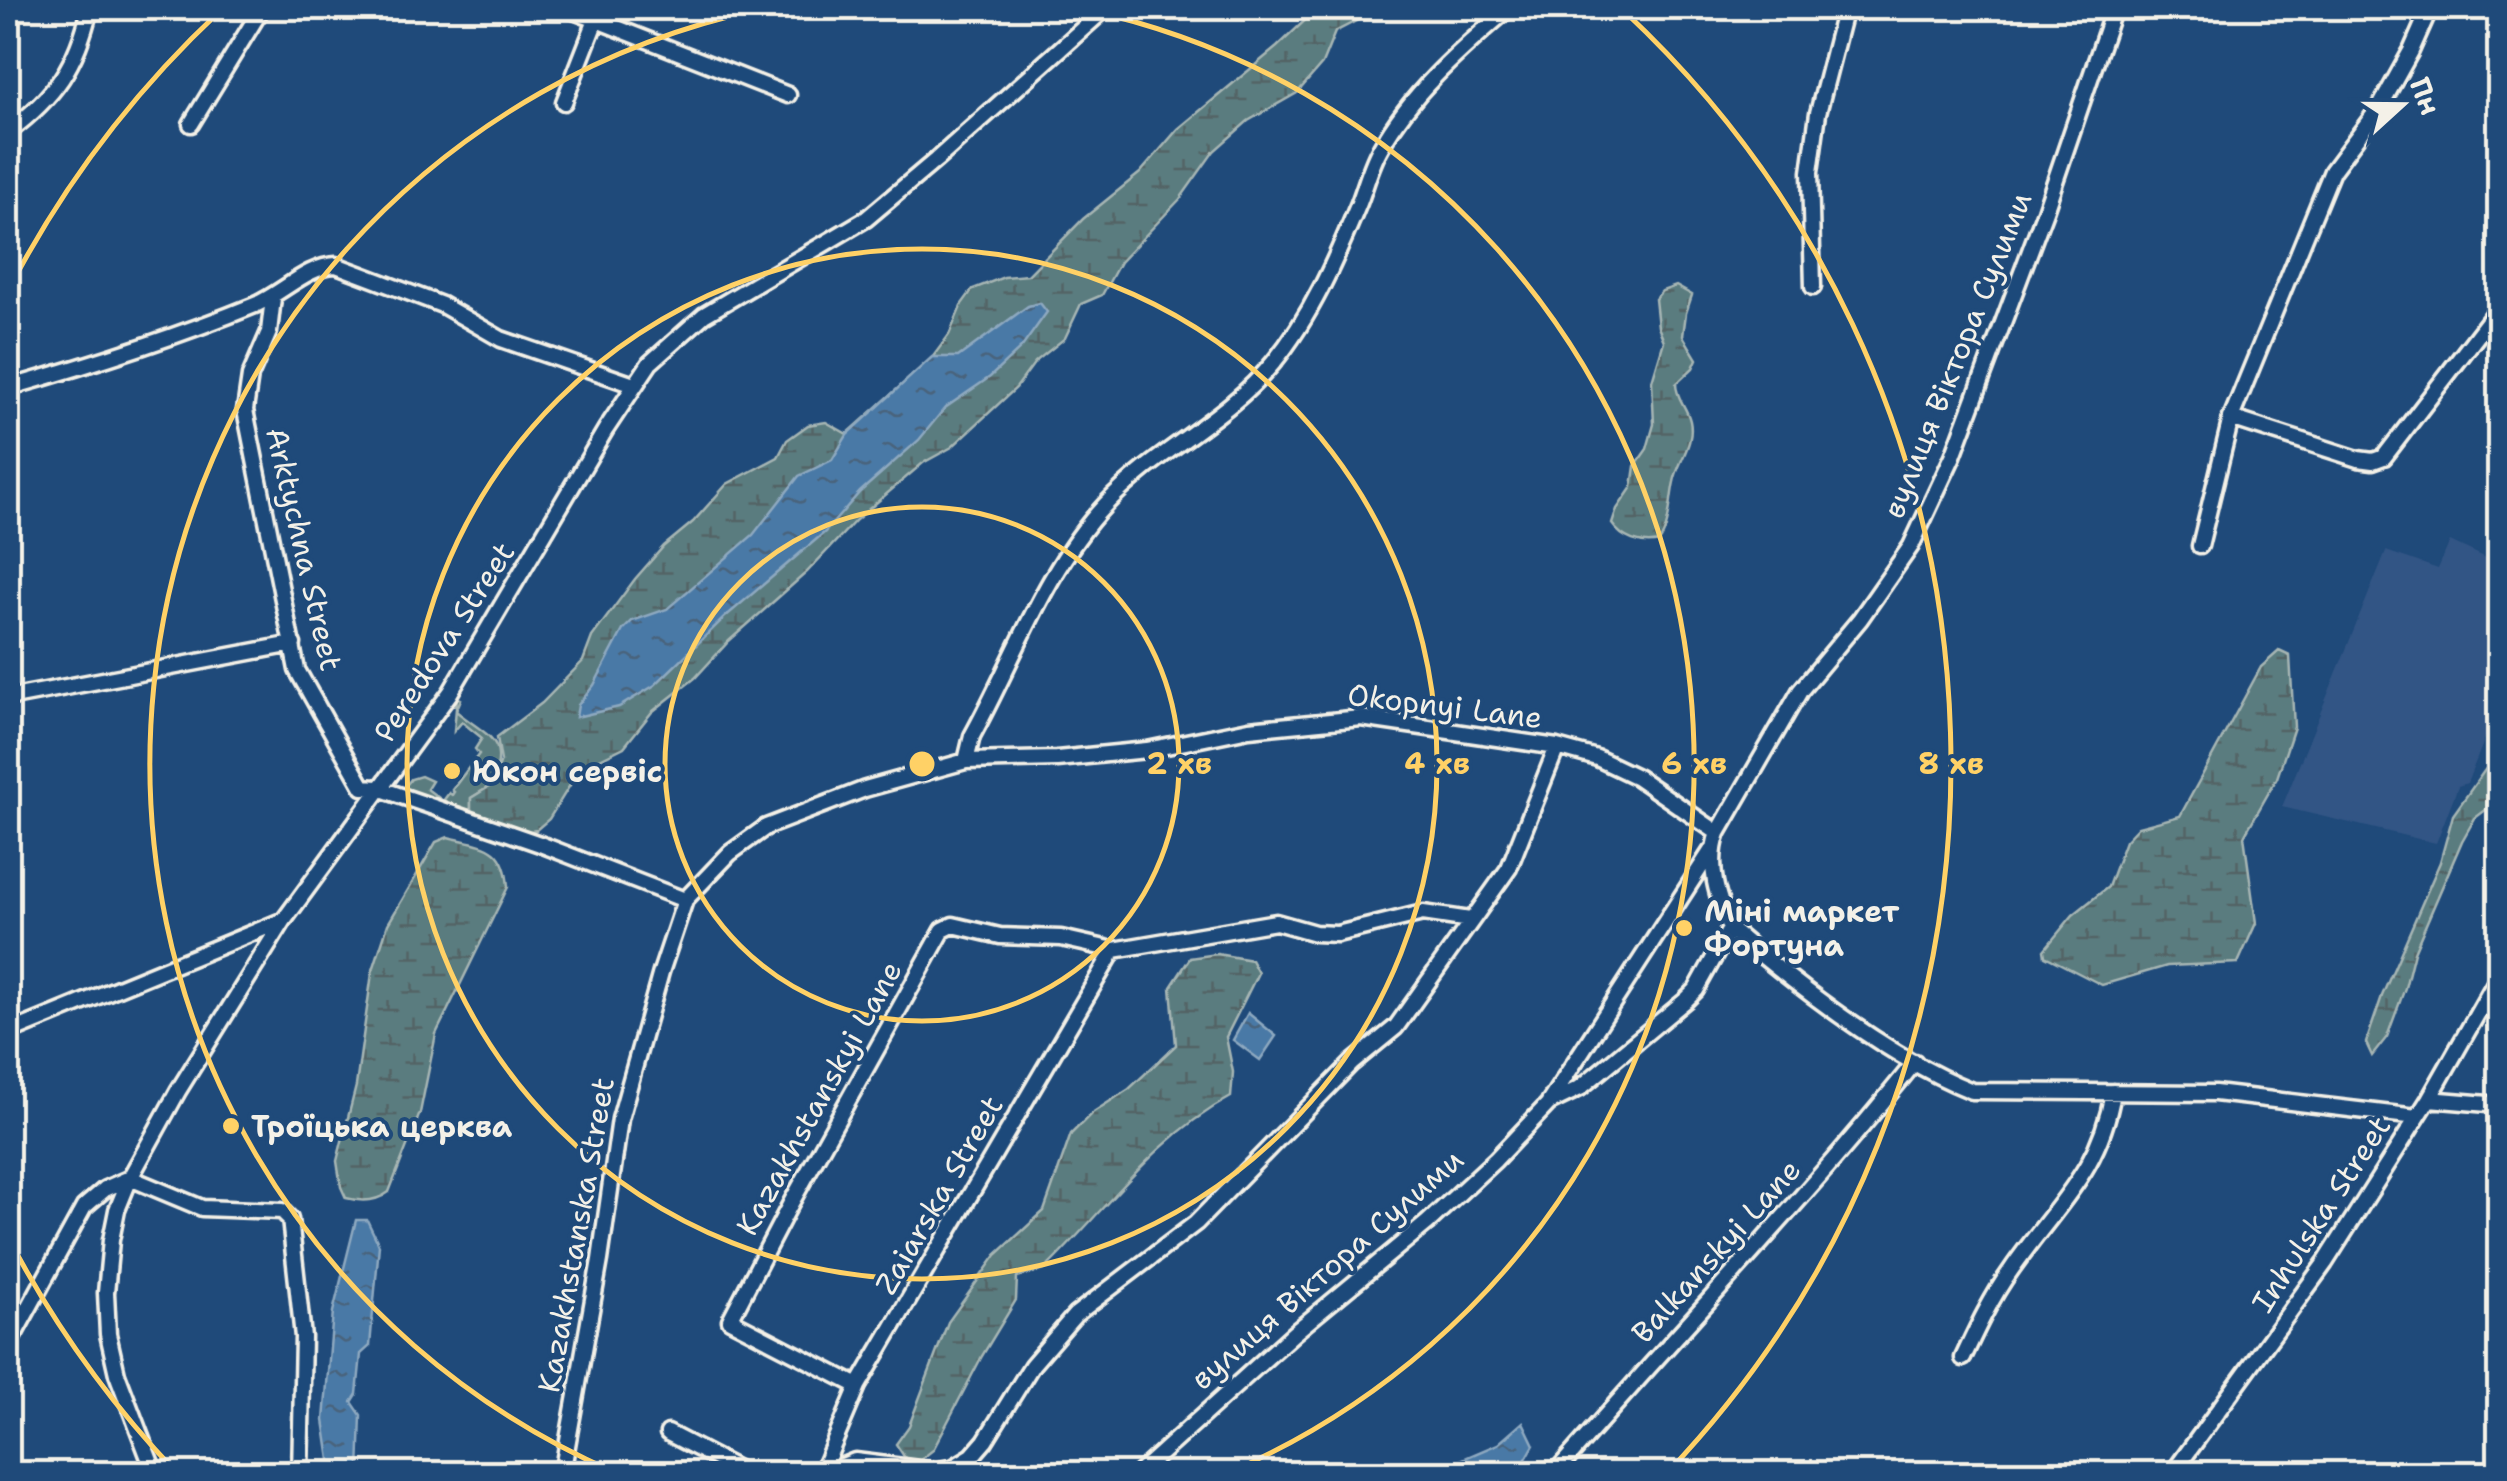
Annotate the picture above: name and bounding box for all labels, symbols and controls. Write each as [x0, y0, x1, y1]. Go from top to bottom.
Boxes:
north arrow [2352, 55, 2452, 155]
text: Пн [2401, 72, 2450, 120]
street label: вулиця Віктора Сулими [1873, 186, 2041, 524]
street label: Arktychna Street [256, 423, 352, 675]
street label: Peredova Street [364, 534, 524, 750]
street label: Okopnyi Lane [1345, 674, 1545, 738]
text: 2 хв [1146, 743, 1212, 784]
text: 4 хв [1404, 743, 1470, 784]
text: 6 хв [1661, 743, 1727, 784]
text: 8 хв [1918, 743, 1984, 784]
centre of rings [904, 746, 940, 782]
place label: Юкон сервіс [472, 751, 663, 792]
marker: Юкон сервіс [441, 760, 463, 782]
place label: Міні маркет Фортуна [1704, 891, 1899, 966]
marker: Міні маркет Фортуна [1673, 917, 1695, 939]
street label: Kazakhstanskyi Lane [726, 953, 912, 1243]
street label: Kazakhstanska Street [528, 1074, 624, 1396]
street label: Zaiarska Street [866, 1088, 1012, 1302]
place label: Троїцька церква [251, 1106, 513, 1147]
street label: Inhulska Street [2242, 1108, 2400, 1320]
marker: Троїцька церква [220, 1115, 242, 1137]
street label: вулиця Віктора Сулими [1182, 1139, 1472, 1399]
street label: Balkanskyi Lane [1622, 1150, 1810, 1352]

